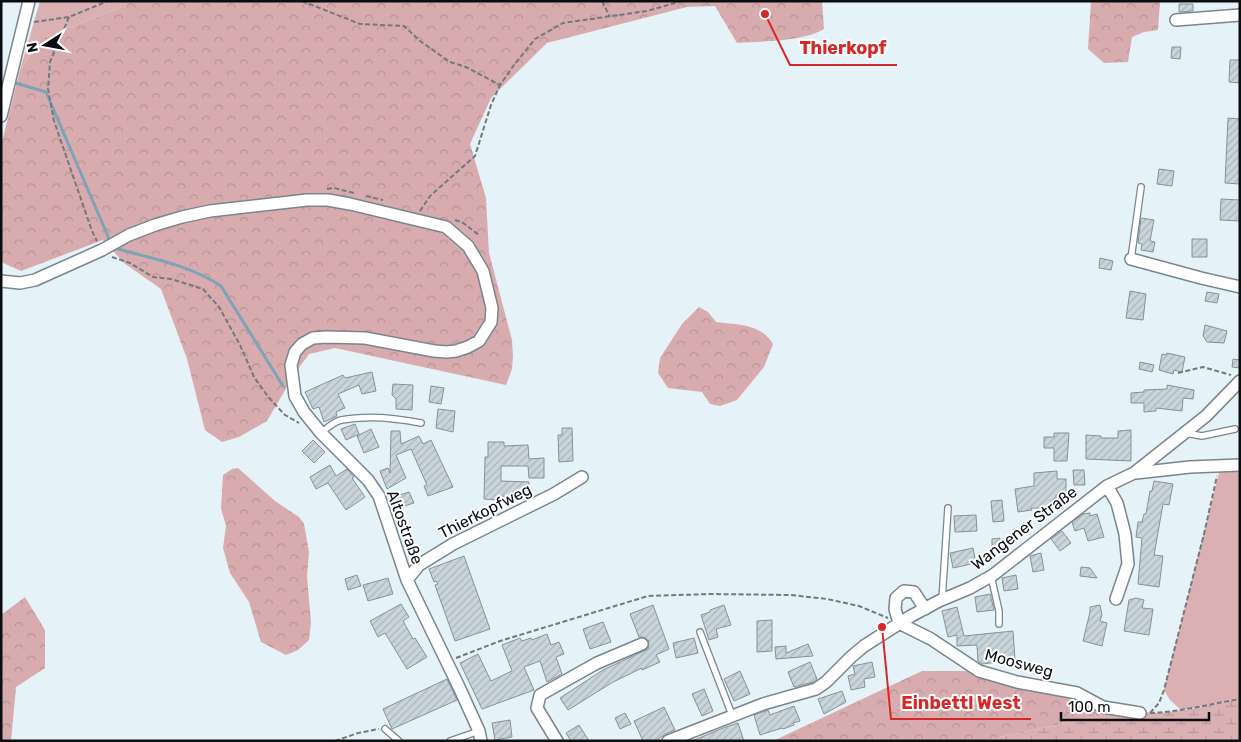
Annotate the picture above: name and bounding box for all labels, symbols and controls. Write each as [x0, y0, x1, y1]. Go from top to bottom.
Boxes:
north arrow [20, 20, 70, 70]
callout: Thierkopf [790, 32, 897, 65]
text: Thierkopf [799, 37, 887, 59]
text: N [23, 41, 42, 54]
street label: Thierkopfweg [436, 480, 534, 542]
street label: Wangener Straße [968, 482, 1081, 574]
street label: Altostraße [383, 487, 427, 567]
street label: Moosweg [983, 645, 1055, 681]
callout: Einbettl West [891, 686, 1031, 719]
scale bar [1061, 690, 1208, 722]
text: Einbettl West [901, 692, 1021, 714]
text: 100 m [1068, 698, 1110, 716]

